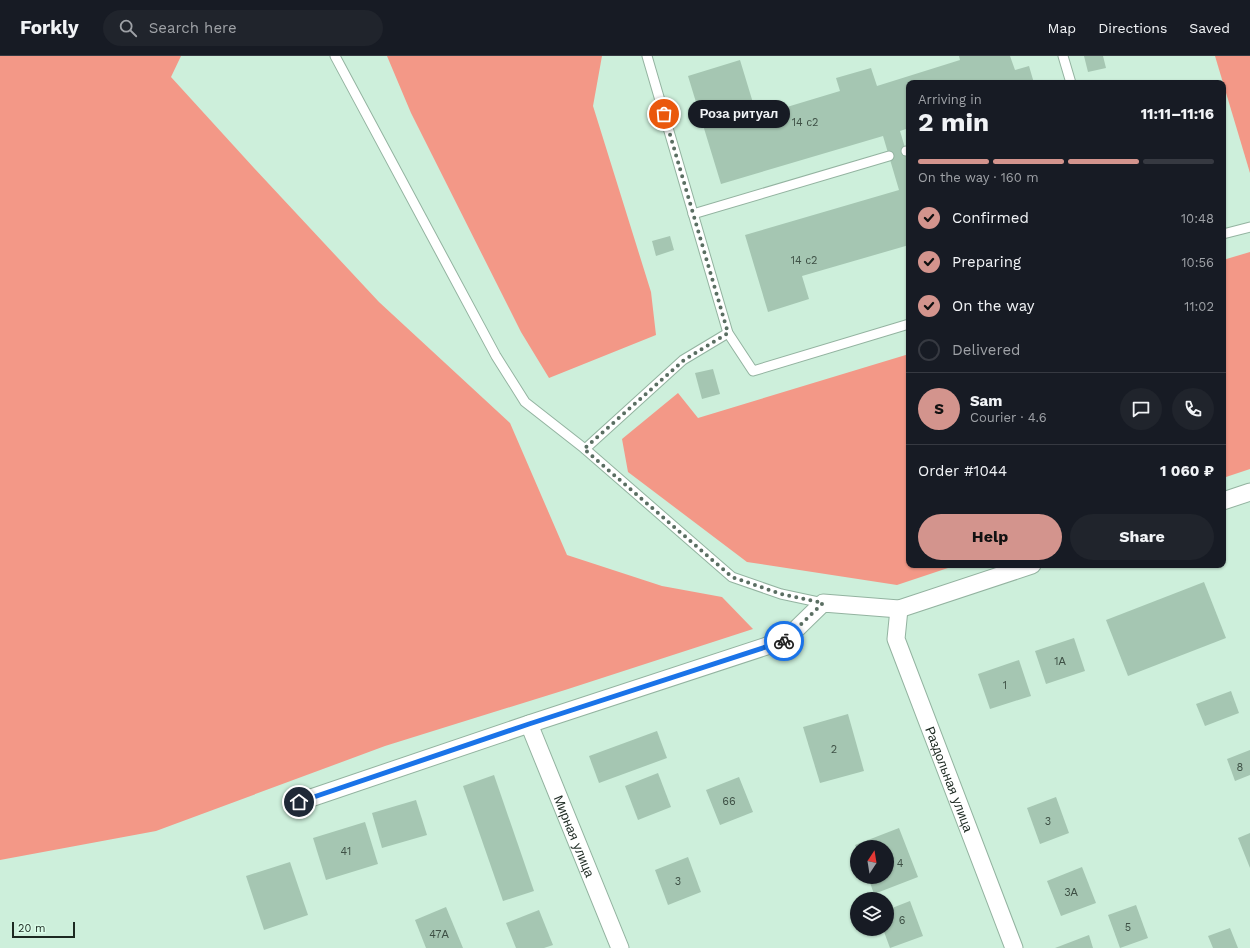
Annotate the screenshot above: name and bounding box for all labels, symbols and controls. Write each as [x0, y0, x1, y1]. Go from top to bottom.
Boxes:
search box [103, 10, 383, 46]
text: Forkly [20, 16, 79, 39]
icon: search [117, 17, 139, 39]
text: Search here [149, 19, 237, 37]
text: Map [1048, 20, 1076, 36]
text: Directions [1098, 20, 1167, 36]
text: Saved [1189, 20, 1230, 36]
text: Arriving in [918, 92, 982, 107]
pin [647, 97, 681, 131]
callout: Роза ритуал [688, 100, 790, 128]
icon: bag [653, 103, 675, 125]
text: 11:11–11:16 [1141, 105, 1214, 123]
text: Роза ритуал [700, 106, 778, 121]
text: 2 min [918, 107, 989, 137]
house number: 14 с2 [792, 116, 818, 129]
text: On the way · 160 m [918, 170, 1039, 185]
icon: check [918, 207, 940, 229]
text: Confirmed [952, 209, 1029, 227]
text: 10:48 [1181, 211, 1214, 226]
icon: check [918, 251, 940, 273]
text: Preparing [952, 253, 1021, 271]
house number: 14 с2 [791, 254, 817, 267]
text: 10:56 [1182, 255, 1214, 270]
icon: check [918, 295, 940, 317]
text: On the way [952, 297, 1034, 315]
text: 11:02 [1184, 299, 1214, 314]
text: Delivered [952, 341, 1020, 359]
button: chat [1120, 388, 1162, 430]
button: phone [1172, 388, 1214, 430]
text: Sam [970, 392, 1002, 410]
text: S [934, 400, 944, 418]
text: Courier · 4.6 [970, 410, 1047, 425]
text: Order #1044 [918, 462, 1007, 480]
text: 1 060 ₽ [1160, 462, 1214, 480]
button: Help [918, 514, 1062, 560]
button: Share [1070, 514, 1214, 560]
courier [764, 621, 804, 661]
icon: bike [773, 630, 795, 652]
house number: 1А [1054, 655, 1066, 668]
house number: 1 [1003, 679, 1007, 692]
street label: Раздольная улица [922, 724, 976, 835]
house number: 2 [831, 743, 837, 756]
house number: 8 [1237, 761, 1244, 774]
pin [282, 785, 316, 819]
icon: home [288, 791, 310, 813]
street label: Мирная улица [551, 793, 598, 880]
house number: 66 [722, 795, 736, 808]
house number: 3 [1045, 815, 1051, 828]
north arrow [850, 840, 894, 884]
map controls [850, 840, 894, 936]
house number: 41 [341, 845, 351, 858]
house number: 4 [897, 857, 904, 870]
house number: 3 [675, 875, 681, 888]
house number: 3А [1064, 886, 1079, 899]
button: layers [850, 892, 894, 936]
house number: 6 [899, 914, 906, 927]
scale bar [12, 920, 75, 939]
house number: 5 [1125, 921, 1131, 934]
text: 20 m [18, 922, 46, 935]
house number: 47А [429, 928, 449, 941]

